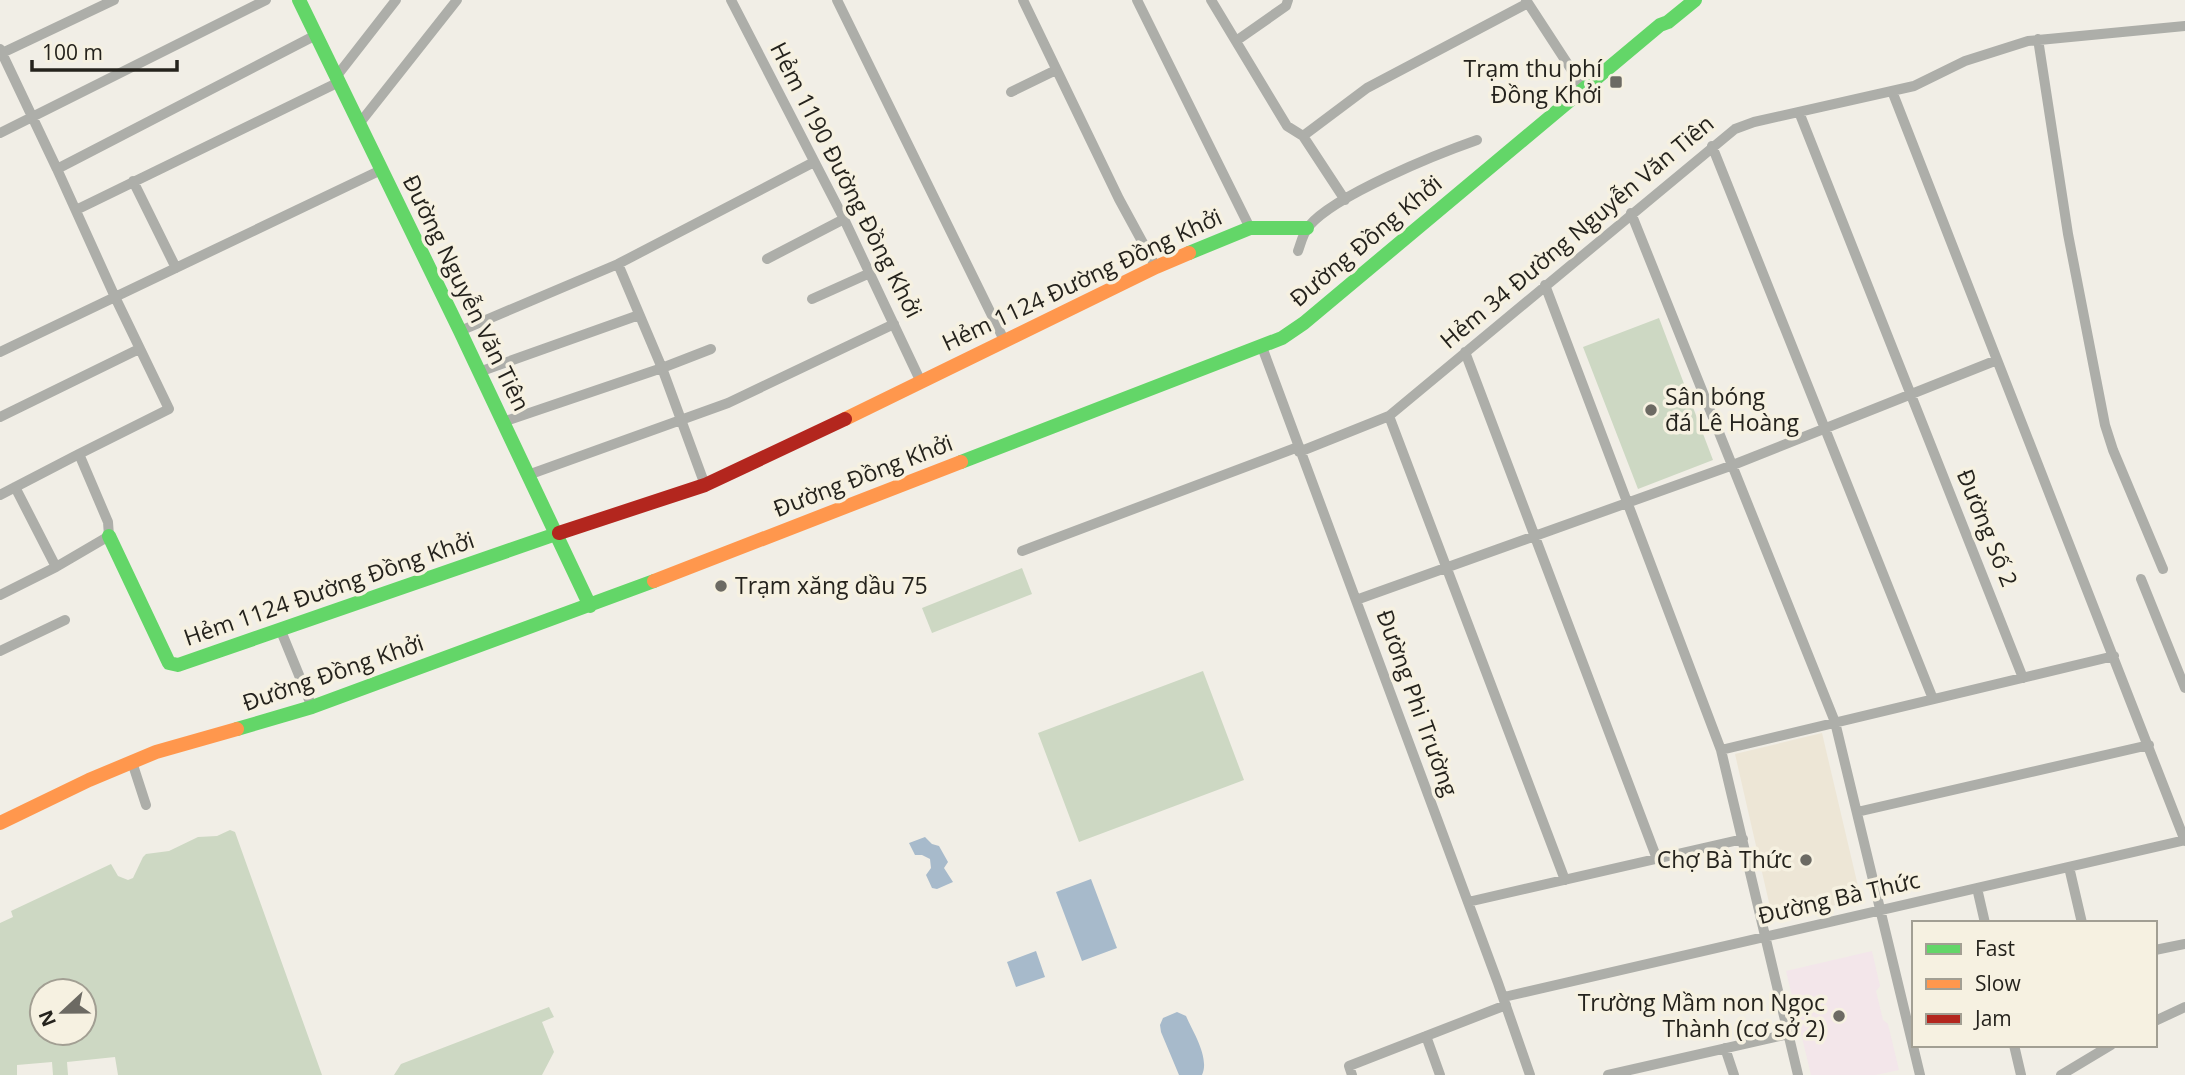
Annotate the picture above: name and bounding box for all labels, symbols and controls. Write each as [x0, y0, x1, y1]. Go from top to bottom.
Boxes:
scale bar [32, 28, 177, 72]
street label: Hẻm 1190 Đường Đồng Khởi [763, 36, 930, 323]
text: 100 m [42, 38, 103, 66]
place label: Trạm thu phí Đồng Khởi [1464, 52, 1603, 110]
marker: Trạm thu phí Đồng Khởi [1608, 74, 1624, 90]
street label: Hẻm 34 Đường Nguyễn Văn Tiên [1433, 107, 1720, 355]
street label: Đường Đồng Khởi [1282, 167, 1448, 313]
street label: Đường Nguyễn Văn Tiên [396, 169, 538, 416]
street label: Hẻm 1124 Đường Đồng Khởi [936, 200, 1227, 358]
place label: Sân bóng đá Lê Hoàng [1665, 380, 1799, 438]
marker: Sân bóng đá Lê Hoàng [1643, 402, 1659, 418]
street label: Đường Đồng Khởi [768, 426, 957, 524]
street label: Đường Số 2 [1950, 464, 2026, 591]
street label: Hẻm 1124 Đường Đồng Khởi [179, 523, 478, 653]
place label: Trạm xăng dầu 75 [735, 569, 928, 601]
marker: Trạm xăng dầu 75 [713, 578, 729, 594]
street label: Đường Phi Trường [1369, 605, 1467, 801]
street label: Đường Đồng Khởi [238, 626, 428, 718]
place label: Chợ Bà Thức [1657, 843, 1792, 875]
marker: Chợ Bà Thức [1798, 852, 1814, 868]
street label: Đường Bà Thức [1755, 863, 1923, 931]
legend [1912, 921, 2157, 1047]
text: Fast [1975, 934, 2015, 962]
text: Slow [1975, 969, 2021, 997]
north arrow [28, 977, 98, 1047]
place label: Trường Mầm non Ngọc Thành (cơ sở 2) [1578, 986, 1825, 1044]
text: Jam [1973, 1004, 2012, 1032]
text: N [32, 1006, 62, 1030]
marker: Trường Mầm non Ngọc Thành (cơ sở 2) [1831, 1008, 1847, 1024]

